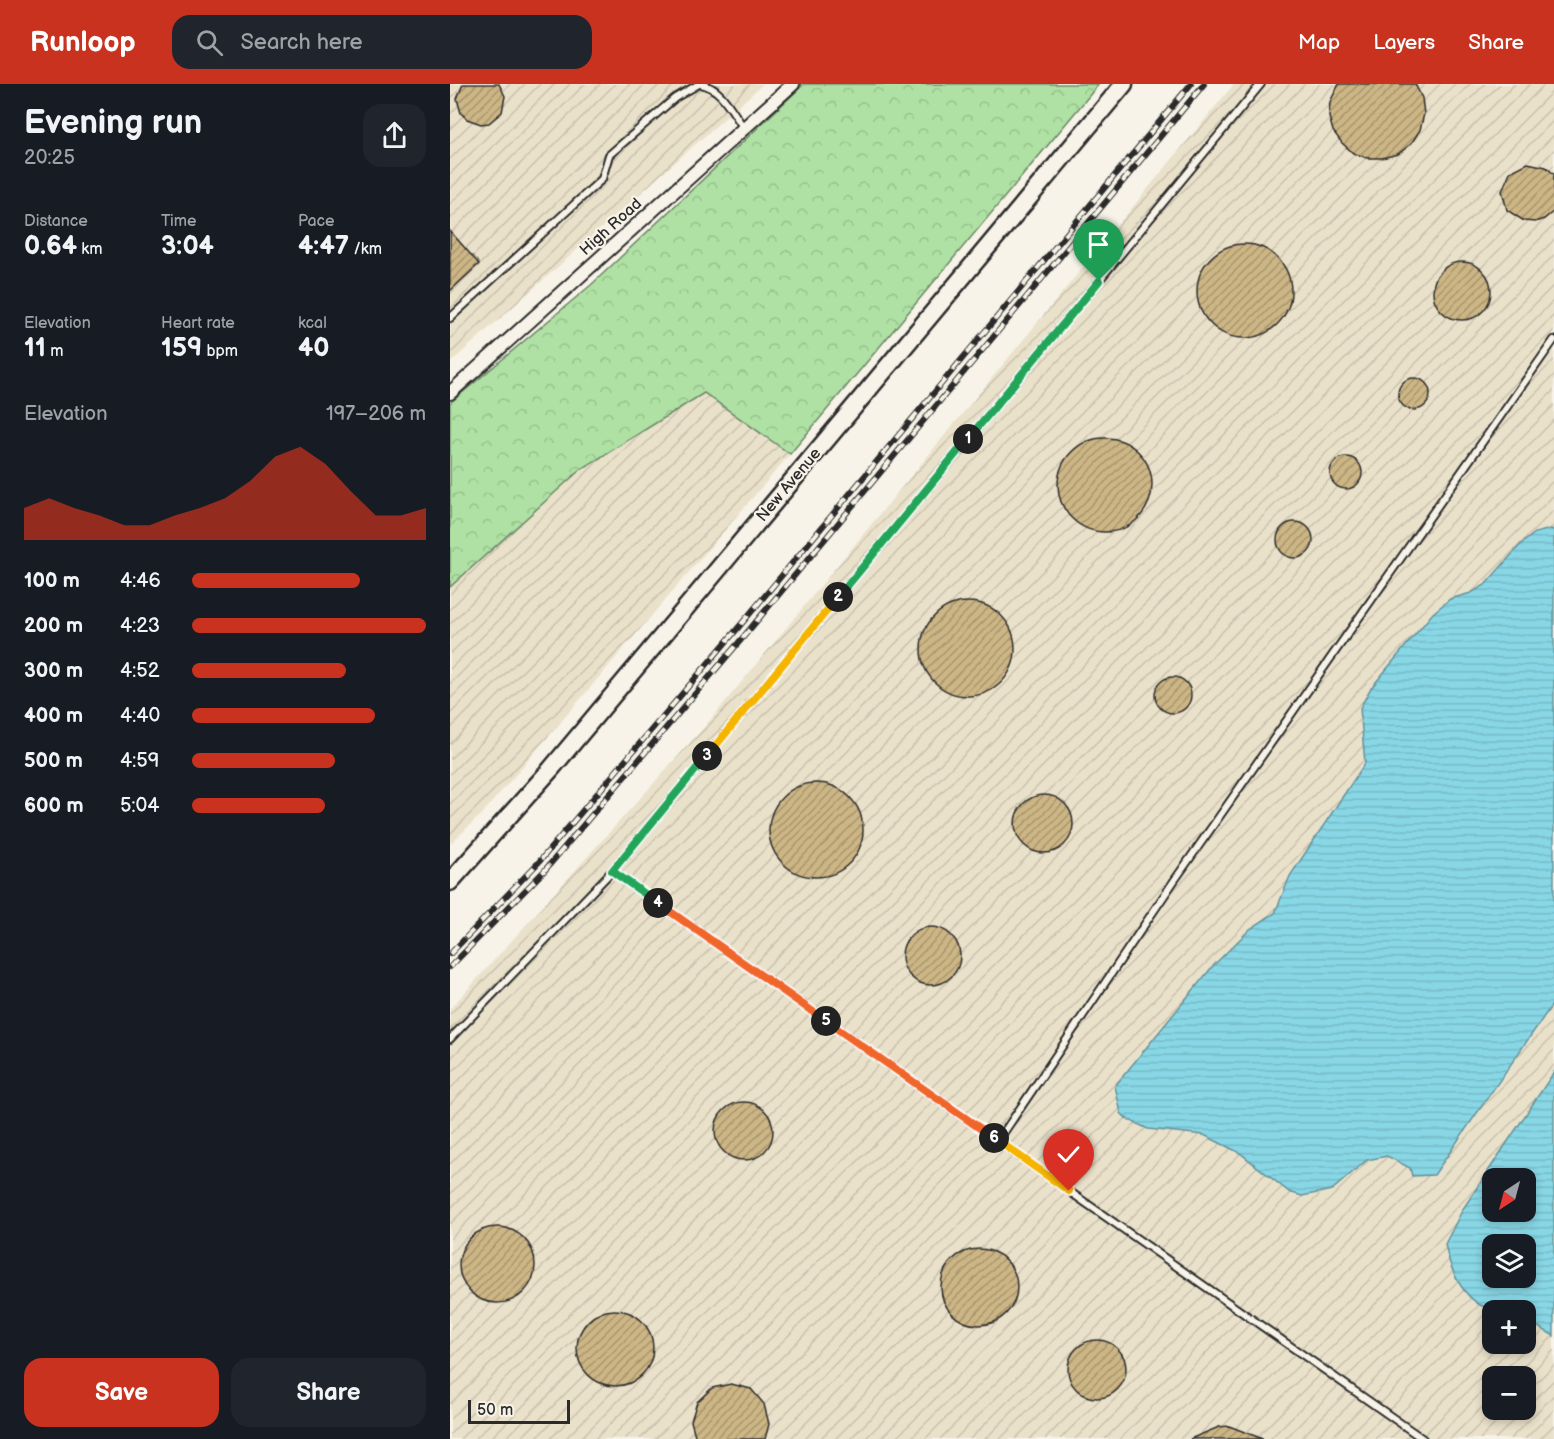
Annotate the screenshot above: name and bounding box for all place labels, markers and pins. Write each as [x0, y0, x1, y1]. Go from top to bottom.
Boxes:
pin [1073, 219, 1124, 281]
pin: 1 [953, 424, 983, 454]
pin: 2 [823, 582, 853, 612]
pin: 3 [692, 741, 722, 771]
pin: 4 [643, 888, 673, 918]
pin: 5 [811, 1006, 841, 1036]
pin: 6 [979, 1123, 1009, 1153]
pin [1043, 1129, 1094, 1191]

